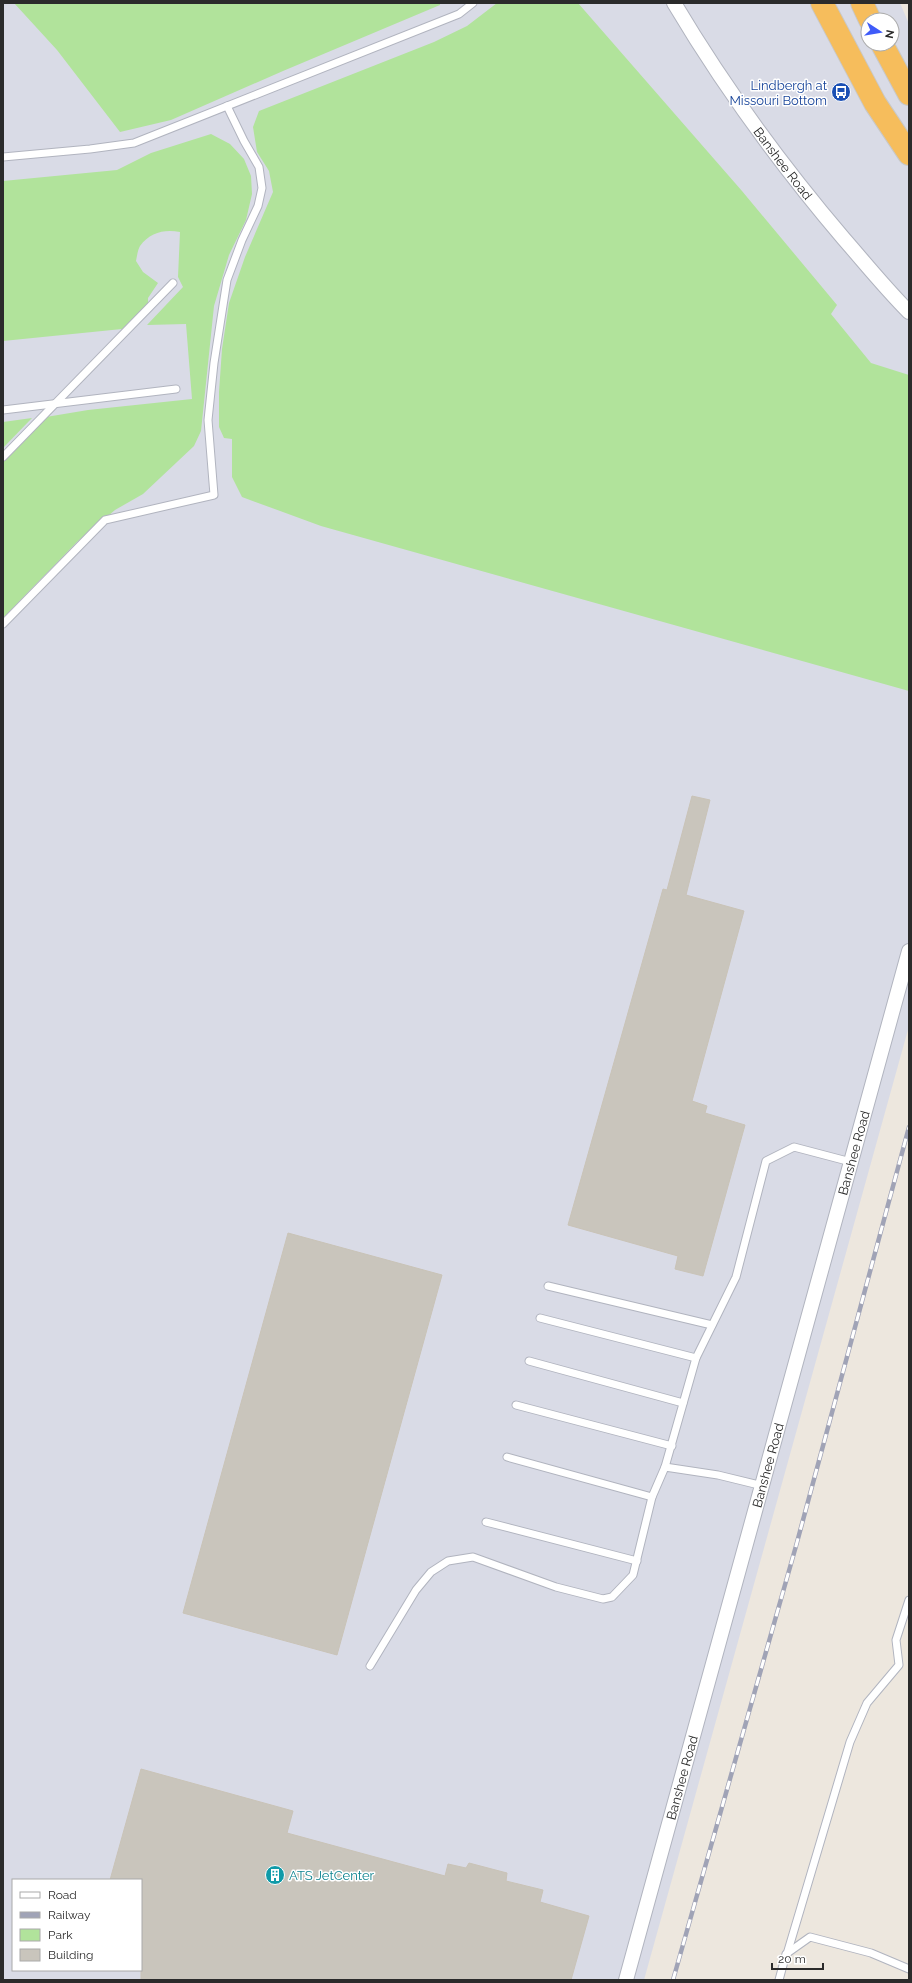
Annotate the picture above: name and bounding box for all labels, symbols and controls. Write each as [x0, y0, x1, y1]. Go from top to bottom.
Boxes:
north arrow [860, 12, 900, 52]
text: N [882, 29, 897, 39]
place label: Lindbergh at Missouri Bottom [729, 78, 828, 108]
bus stop icon: Lindbergh at Missouri Bottom [830, 81, 852, 103]
street label: Banshee Road [750, 124, 815, 203]
street label: Banshee Road [835, 1109, 873, 1197]
street label: Banshee Road [749, 1421, 787, 1509]
street label: Banshee Road [663, 1734, 701, 1822]
building icon: ATS JetCenter [264, 1864, 286, 1886]
place label: ATS JetCenter [289, 1868, 375, 1883]
legend [12, 1879, 142, 1971]
text: Road [48, 1888, 77, 1902]
text: Railway [48, 1908, 91, 1922]
text: Park [48, 1928, 73, 1942]
scale bar [772, 1945, 823, 1971]
text: Building [48, 1948, 94, 1962]
text: 20 m [778, 1952, 806, 1966]

